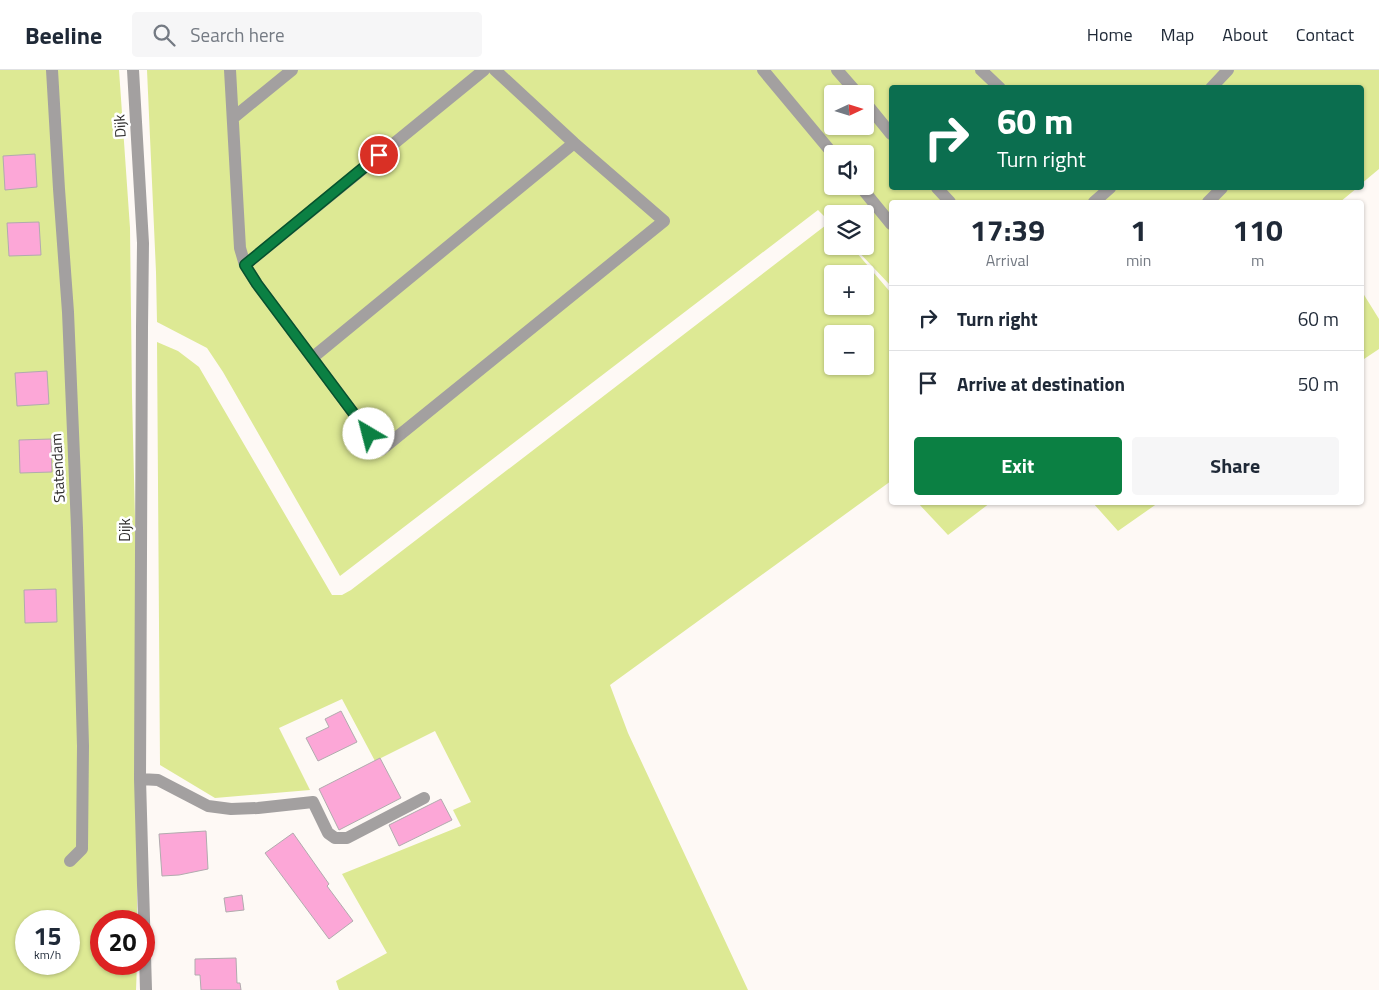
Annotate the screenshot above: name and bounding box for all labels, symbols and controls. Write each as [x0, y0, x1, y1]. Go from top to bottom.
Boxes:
search box [132, 12, 482, 57]
text: Beeline [25, 17, 102, 53]
text: Search here [190, 20, 285, 49]
icon: search [150, 21, 178, 49]
text: Home [1087, 21, 1133, 48]
text: Map [1161, 21, 1194, 48]
text: About [1222, 21, 1268, 48]
text: Contact [1296, 21, 1354, 48]
north arrow [824, 85, 874, 135]
map controls [824, 85, 874, 375]
text: 60 m [997, 94, 1073, 148]
icon: right [914, 105, 979, 170]
street label: Dijk [107, 114, 132, 139]
pin [358, 134, 400, 176]
icon: arrive [365, 141, 393, 169]
text: Turn right [997, 142, 1086, 176]
button: sound [824, 145, 874, 195]
button: layers [824, 205, 874, 255]
text: 17:39 [970, 207, 1045, 253]
text: 1 [1130, 207, 1147, 253]
text: 110 [1233, 207, 1283, 253]
text: Arrival [986, 248, 1029, 272]
text: min [1126, 248, 1151, 272]
text: m [1251, 248, 1264, 272]
button: + [824, 265, 874, 315]
icon: right [914, 304, 942, 332]
text: Turn right [957, 304, 1038, 333]
text: 60 m [1298, 304, 1339, 333]
button: − [824, 325, 874, 375]
icon: arrive [914, 369, 942, 397]
text: Arrive at destination [957, 369, 1125, 398]
text: 50 m [1298, 369, 1339, 398]
position arrow [342, 407, 394, 459]
street label: Statendam [44, 433, 71, 503]
button: Exit [914, 437, 1122, 495]
button: Share [1132, 437, 1339, 495]
street label: Dijk [113, 518, 136, 542]
speed limit sign: 20 [90, 910, 155, 975]
text: 15 [33, 917, 62, 955]
text: km/h [34, 945, 61, 964]

